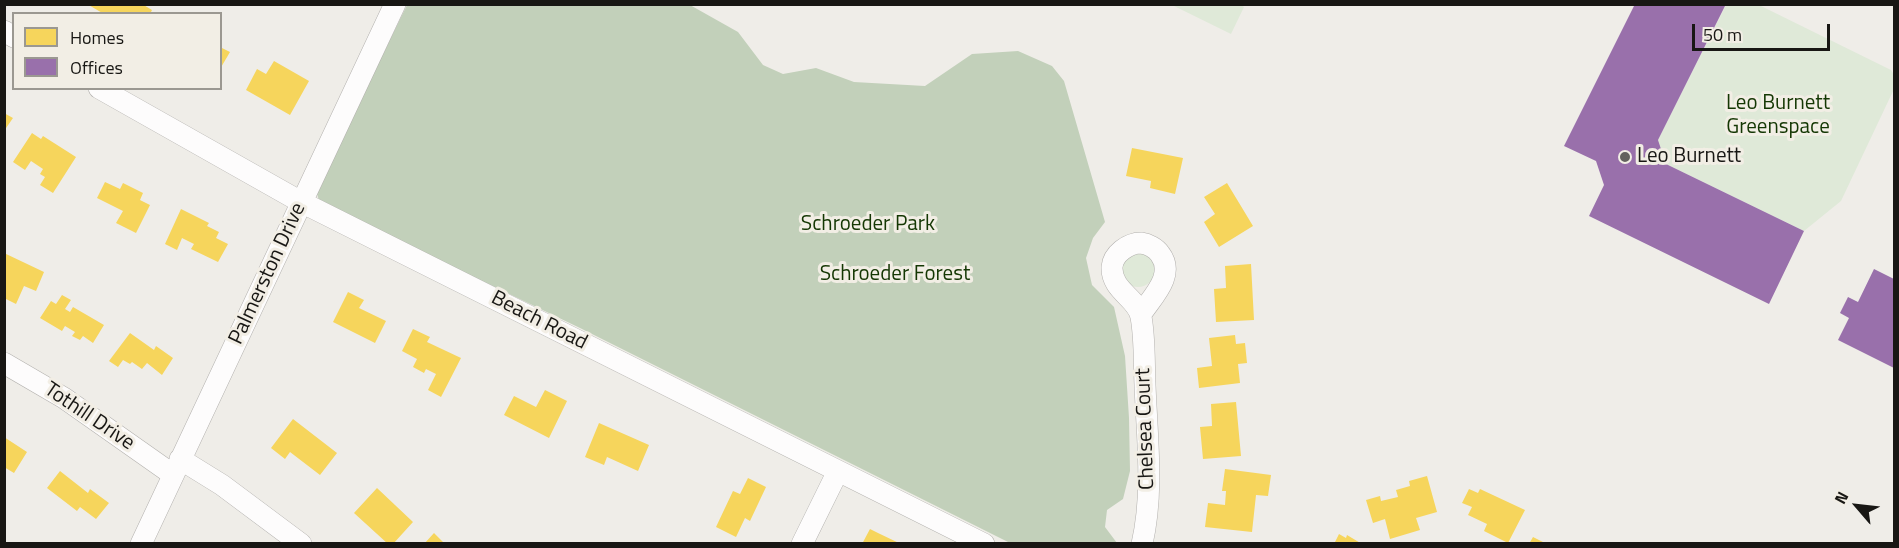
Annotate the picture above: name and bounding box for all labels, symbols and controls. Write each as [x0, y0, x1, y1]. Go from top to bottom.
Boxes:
legend [12, 12, 222, 90]
scale bar [1695, 12, 1833, 50]
text: 50 m [1703, 21, 1742, 48]
text: Homes [70, 24, 124, 51]
text: Offices [70, 54, 123, 81]
park label: Leo Burnett Greenspace [1726, 91, 1830, 141]
place label: Leo Burnett [1637, 144, 1741, 170]
marker: Leo Burnett [1618, 150, 1632, 164]
street label: Palmerston Drive [224, 199, 312, 349]
park label: Schroeder Park [801, 212, 935, 238]
park label: Schroeder Forest [820, 262, 970, 288]
street label: Beach Road [487, 286, 591, 356]
street label: Chelsea Court [1131, 368, 1161, 490]
street label: Tothill Drive [39, 378, 139, 456]
north arrow [1827, 476, 1887, 536]
text: N [1828, 487, 1854, 508]

